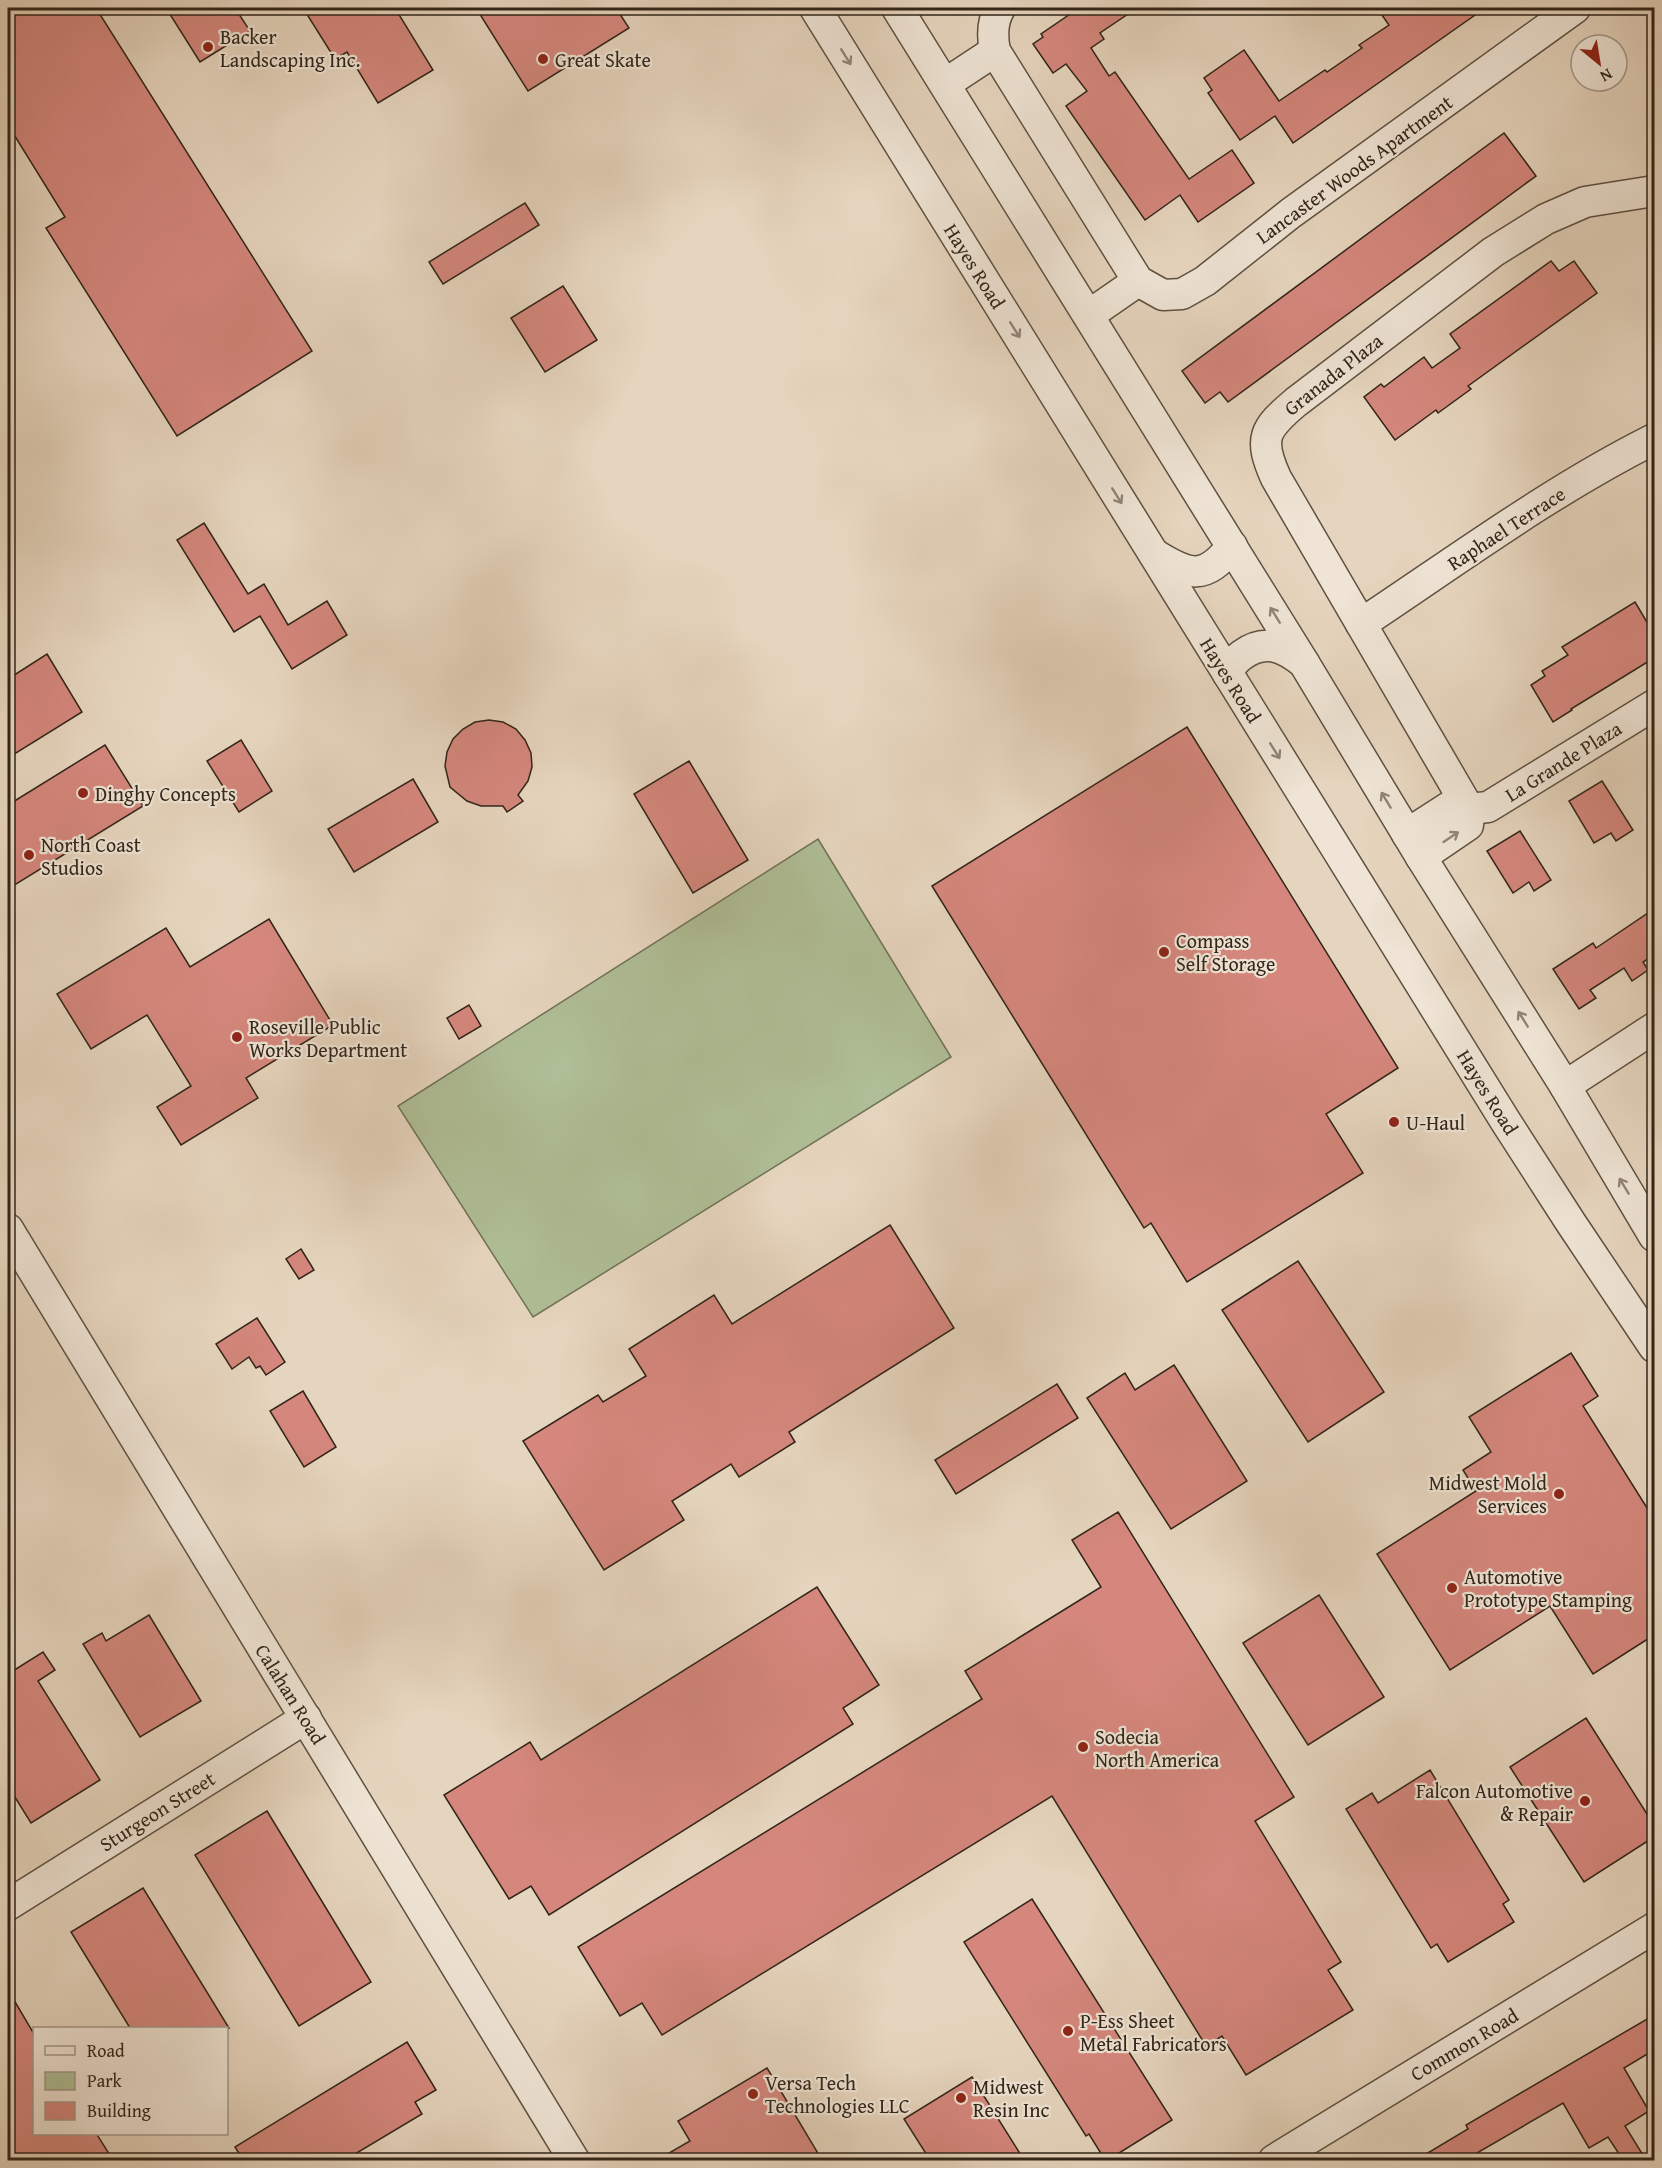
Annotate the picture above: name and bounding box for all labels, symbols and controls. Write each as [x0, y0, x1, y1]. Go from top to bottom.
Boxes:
place label: Backer Landscaping Inc. [220, 22, 360, 74]
north arrow [1569, 33, 1629, 93]
marker: Backer Landscaping Inc. [201, 40, 215, 54]
place label: Great Skate [555, 45, 651, 74]
one-way arrow [840, 48, 852, 65]
marker: Great Skate [536, 52, 550, 66]
text: N [1596, 63, 1617, 89]
street label: Lancaster Woods Apartment [1250, 88, 1458, 250]
street label: Hayes Road [937, 218, 1013, 315]
one-way arrow [1009, 321, 1021, 338]
street label: Granada Plaza [1277, 326, 1389, 422]
street label: Raphael Terrace [1441, 479, 1571, 577]
one-way arrow [1112, 487, 1124, 504]
one-way arrow [1268, 607, 1280, 624]
street label: Hayes Road [1193, 632, 1269, 729]
street label: La Grande Plaza [1499, 713, 1627, 808]
one-way arrow [1270, 742, 1282, 759]
place label: Dinghy Concepts [95, 779, 236, 808]
marker: Dinghy Concepts [76, 786, 90, 800]
one-way arrow [1380, 792, 1392, 809]
place label: North Coast Studios [41, 830, 141, 882]
one-way arrow [1442, 830, 1459, 843]
marker: North Coast Studios [22, 848, 36, 862]
place label: Compass Self Storage [1176, 926, 1275, 978]
marker: Compass Self Storage [1157, 945, 1171, 959]
one-way arrow [1516, 1011, 1528, 1028]
place label: Roseville Public Works Department [249, 1012, 407, 1064]
marker: Roseville Public Works Department [230, 1030, 244, 1044]
street label: Hayes Road [1450, 1044, 1526, 1141]
place label: U-Haul [1406, 1108, 1466, 1137]
marker: U-Haul [1387, 1115, 1401, 1129]
one-way arrow [1618, 1178, 1630, 1195]
place label: Midwest Mold Services [1429, 1468, 1547, 1520]
marker: Midwest Mold Services [1552, 1487, 1566, 1501]
place label: Automotive Prototype Stamping [1464, 1562, 1632, 1614]
marker: Automotive Prototype Stamping [1445, 1581, 1459, 1595]
street label: Calahan Road [249, 1638, 334, 1750]
place label: Sodecia North America [1095, 1722, 1220, 1774]
marker: Sodecia North America [1076, 1740, 1090, 1754]
street label: Sturgeon Street [93, 1764, 221, 1858]
place label: Falcon Automotive & Repair [1416, 1776, 1573, 1828]
marker: Falcon Automotive & Repair [1578, 1794, 1592, 1808]
street label: Common Road [1404, 2000, 1524, 2088]
place label: P-Ess Sheet Metal Fabricators [1080, 2006, 1227, 2058]
marker: P-Ess Sheet Metal Fabricators [1061, 2024, 1075, 2038]
legend [33, 2027, 228, 2135]
text: Road [87, 2037, 125, 2064]
text: Park [87, 2067, 123, 2094]
place label: Versa Tech Technologies LLC [765, 2068, 910, 2120]
place label: Midwest Resin Inc [973, 2072, 1049, 2124]
marker: Versa Tech Technologies LLC [746, 2087, 760, 2101]
marker: Midwest Resin Inc [954, 2091, 968, 2105]
text: Building [87, 2097, 151, 2124]

